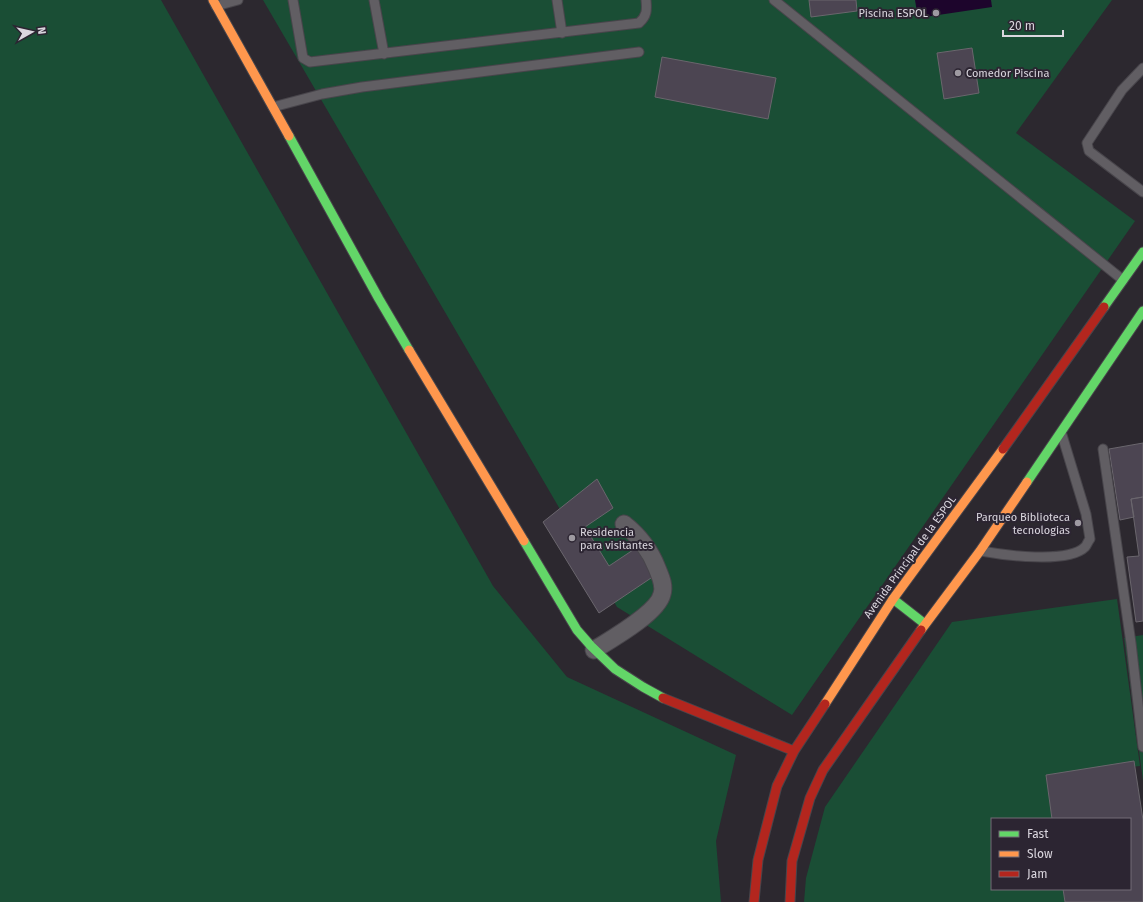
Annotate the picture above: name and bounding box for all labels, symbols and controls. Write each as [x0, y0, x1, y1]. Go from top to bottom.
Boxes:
place label: Piscina ESPOL [858, 7, 929, 20]
marker: Piscina ESPOL [931, 8, 941, 18]
north arrow [12, 12, 52, 52]
scale bar [1003, 12, 1063, 38]
text: 20 m [1009, 19, 1035, 33]
text: N [34, 26, 48, 35]
place label: Comedor Piscina [966, 67, 1049, 80]
marker: Comedor Piscina [953, 68, 963, 78]
street label: Avenida Principal de la ESPOL [861, 493, 959, 621]
place label: Parqueo Biblioteca tecnologias [976, 511, 1070, 537]
marker: Parqueo Biblioteca tecnologias [1073, 518, 1083, 528]
place label: Residencia para visitantes [580, 526, 653, 552]
marker: Residencia para visitantes [567, 533, 577, 543]
legend [991, 818, 1131, 890]
text: Fast [1027, 827, 1049, 841]
text: Slow [1027, 847, 1053, 861]
text: Jam [1027, 867, 1047, 881]

